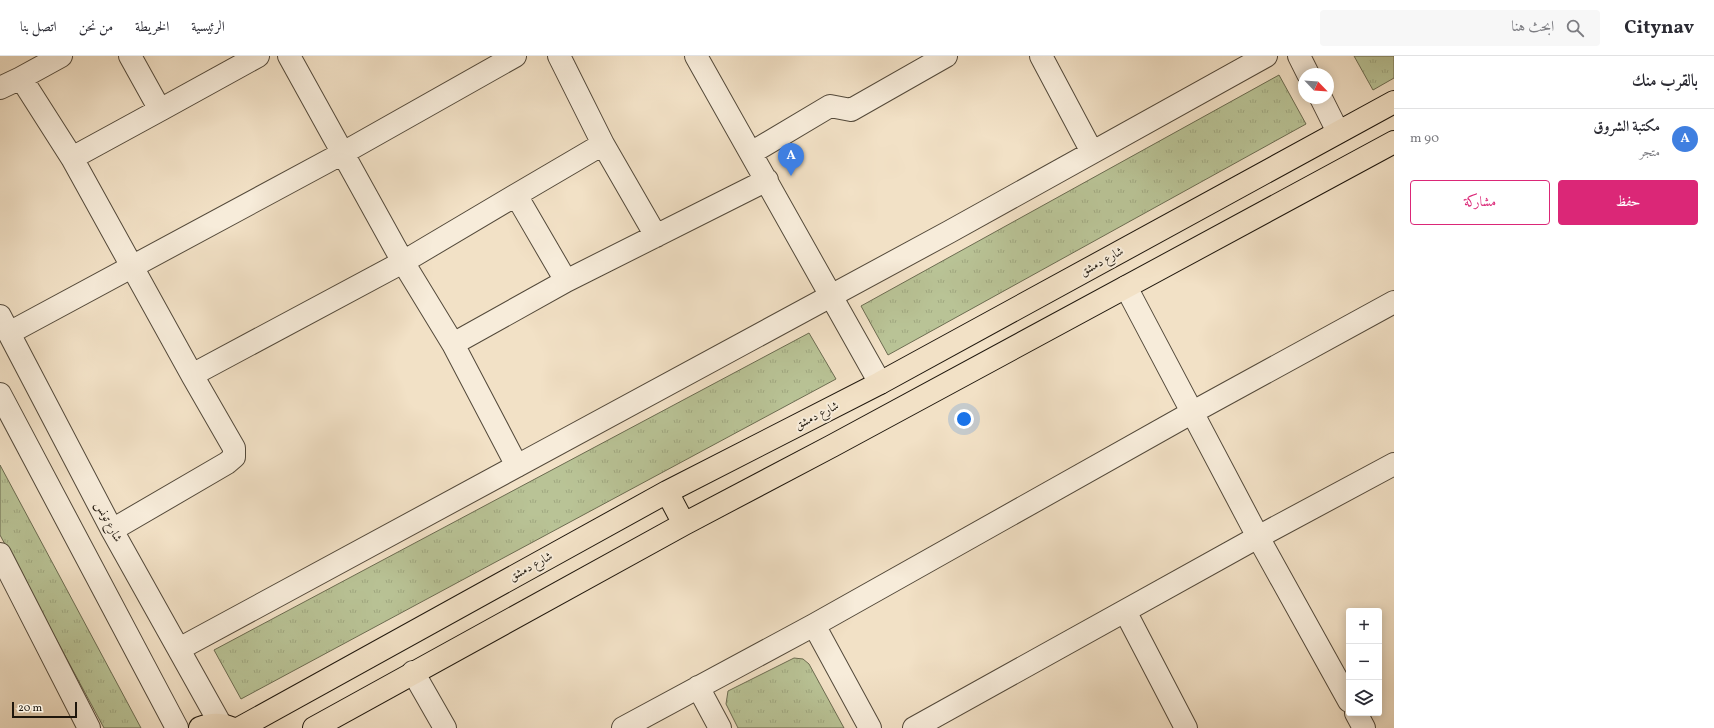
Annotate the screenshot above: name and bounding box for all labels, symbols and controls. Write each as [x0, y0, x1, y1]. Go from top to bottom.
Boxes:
search box [1320, 10, 1600, 46]
text: Citynav [1624, 15, 1694, 41]
text: ابحث هنا [1511, 17, 1554, 38]
icon: search [1564, 17, 1586, 39]
text: اتصل بنا [20, 18, 57, 37]
text: من نحن [79, 18, 113, 37]
text: الخريطة [135, 18, 169, 37]
text: الرئيسية [191, 18, 225, 37]
north arrow [1298, 68, 1334, 104]
text: بالقرب منك [1632, 70, 1698, 93]
text: مكتبة الشروق [1593, 117, 1660, 138]
text: 90 m [1410, 130, 1439, 148]
text: A [1680, 130, 1690, 148]
pin: A [778, 143, 804, 176]
text: متجر [1639, 144, 1660, 162]
button: مشاركة [1410, 180, 1550, 225]
button: حفظ [1558, 180, 1698, 225]
street label: شارع دمشق [1077, 243, 1128, 282]
street label: شارع دمشق [792, 398, 843, 436]
your location [954, 409, 974, 429]
street label: شارع تونس [89, 499, 125, 546]
street label: شارع دمشق [506, 548, 557, 587]
map controls [1346, 608, 1382, 716]
button: + [1346, 608, 1382, 644]
button: − [1346, 644, 1382, 680]
button: layers [1346, 680, 1382, 716]
scale bar [12, 700, 77, 719]
text: 20 m [18, 701, 42, 716]

